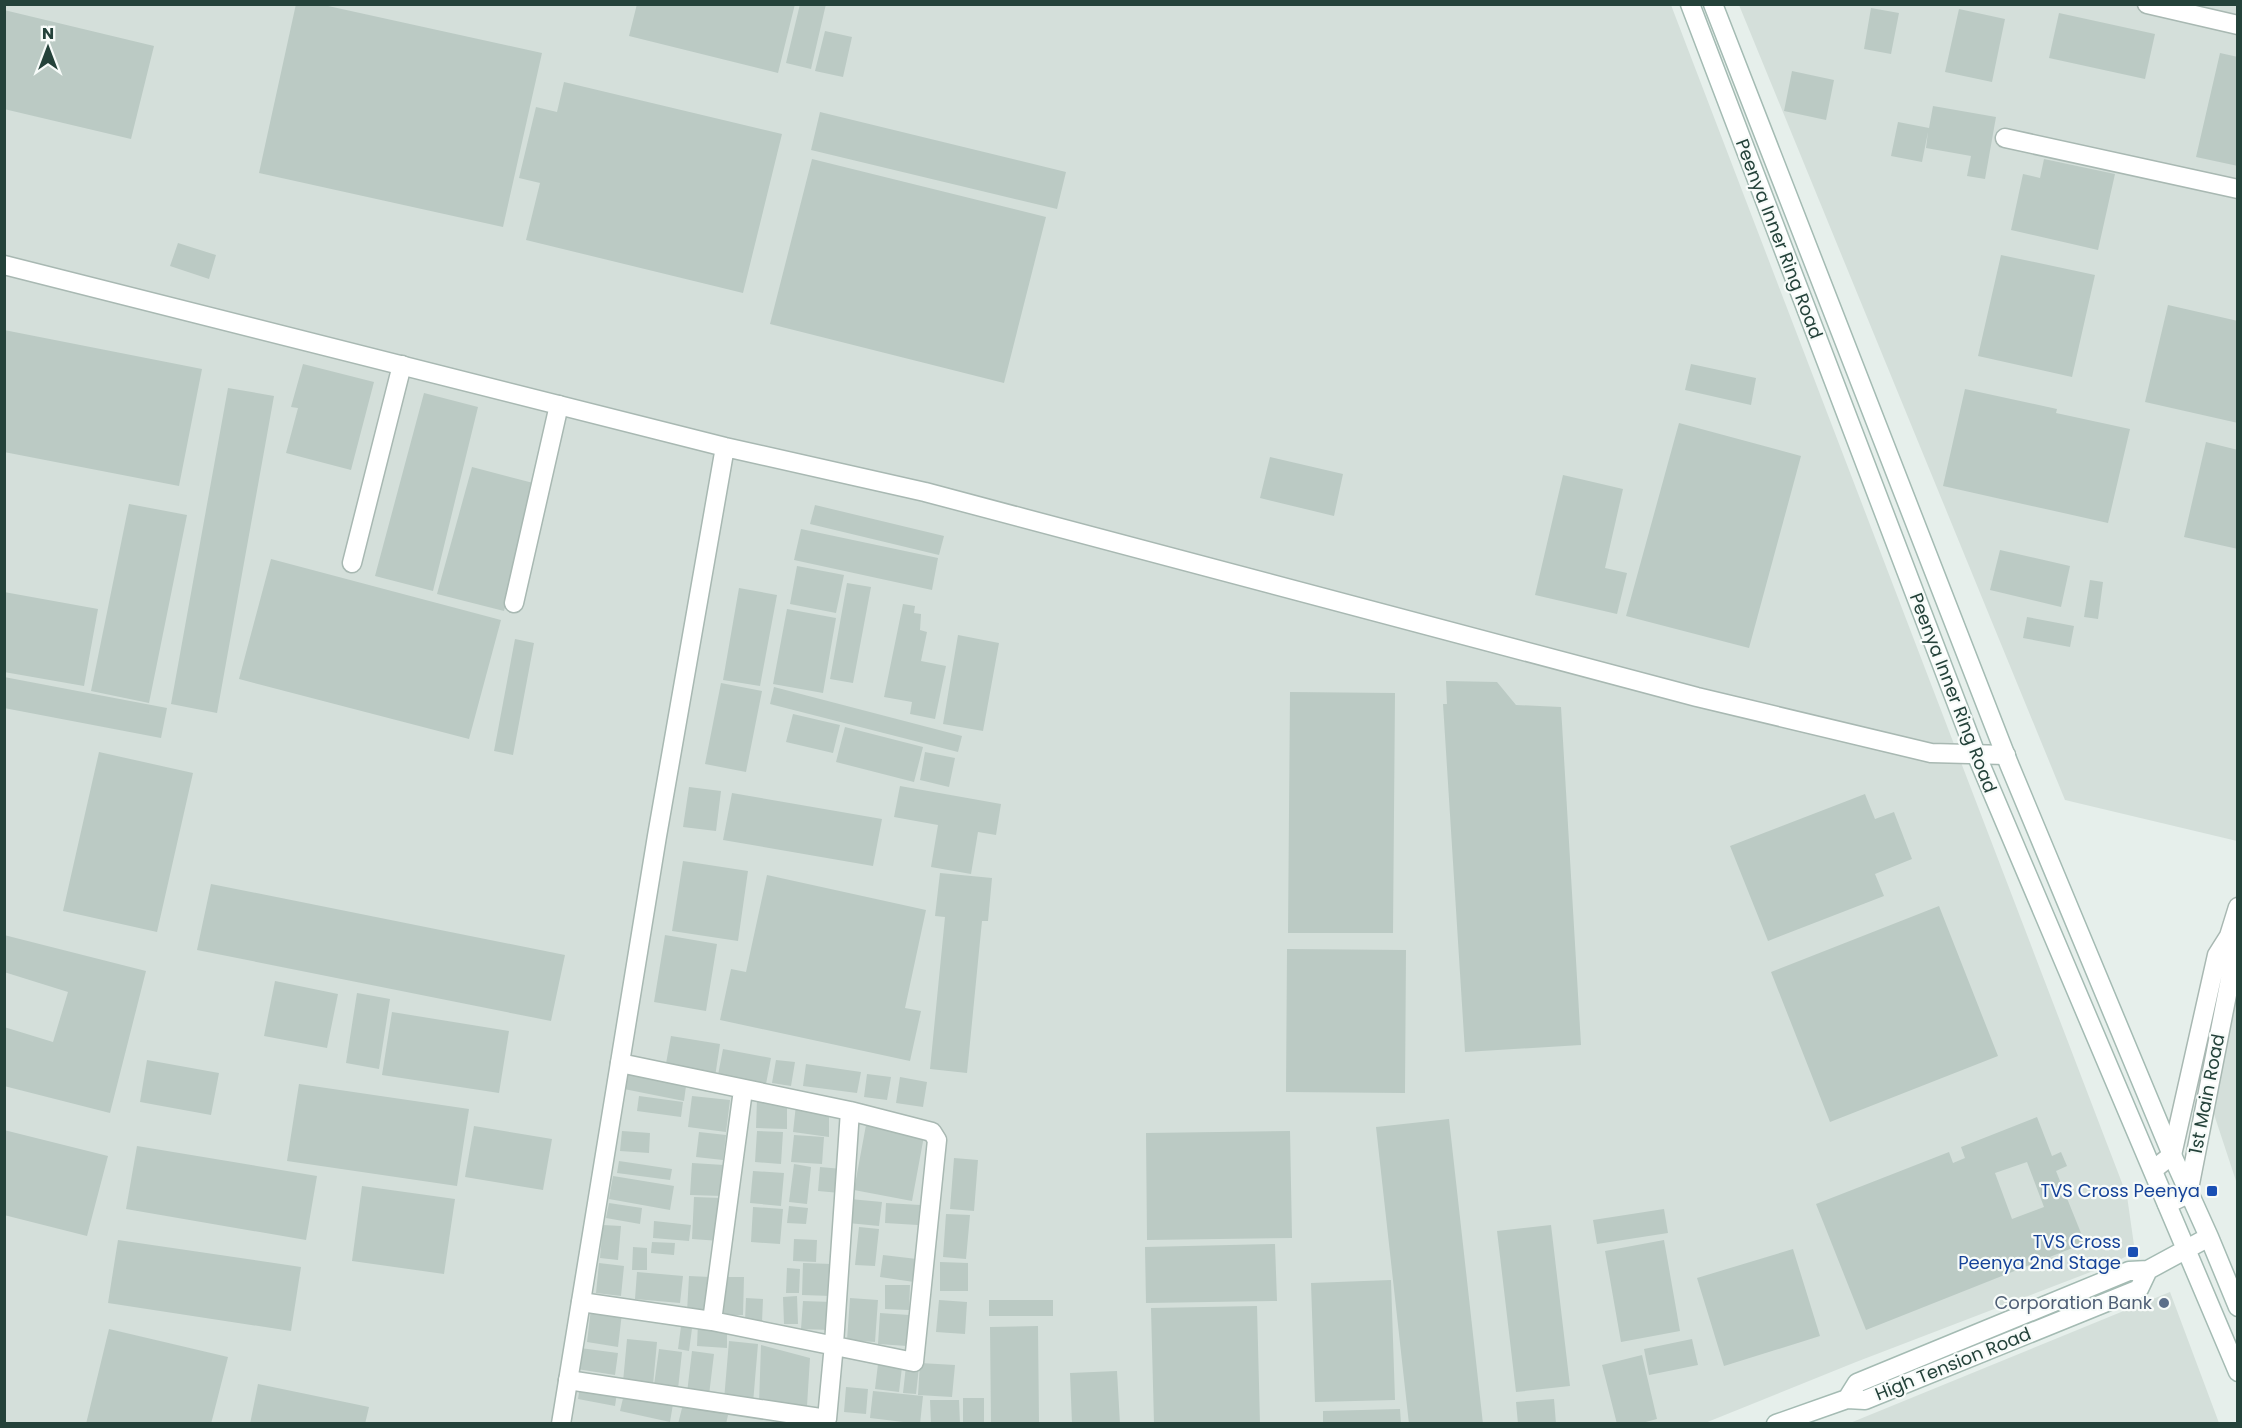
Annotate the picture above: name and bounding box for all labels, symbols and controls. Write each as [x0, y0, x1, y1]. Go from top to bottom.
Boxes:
north arrow [18, 18, 78, 78]
text: N [42, 22, 54, 45]
street label: Peenya Inner Ring Road [1730, 135, 1829, 342]
street label: Peenya Inner Ring Road [1904, 589, 2003, 796]
street label: 1st Main Road [2183, 1032, 2230, 1156]
place label: TVS Cross Peenya [2040, 1178, 2200, 1203]
marker: TVS Cross Peenya [2205, 1184, 2219, 1198]
place label: TVS Cross Peenya 2nd Stage [1958, 1229, 2121, 1275]
marker: TVS Cross Peenya 2nd Stage [2126, 1245, 2140, 1259]
place label: Corporation Bank [1994, 1290, 2153, 1315]
marker: Corporation Bank [2157, 1296, 2171, 1310]
street label: High Tension Road [1871, 1321, 2035, 1406]

